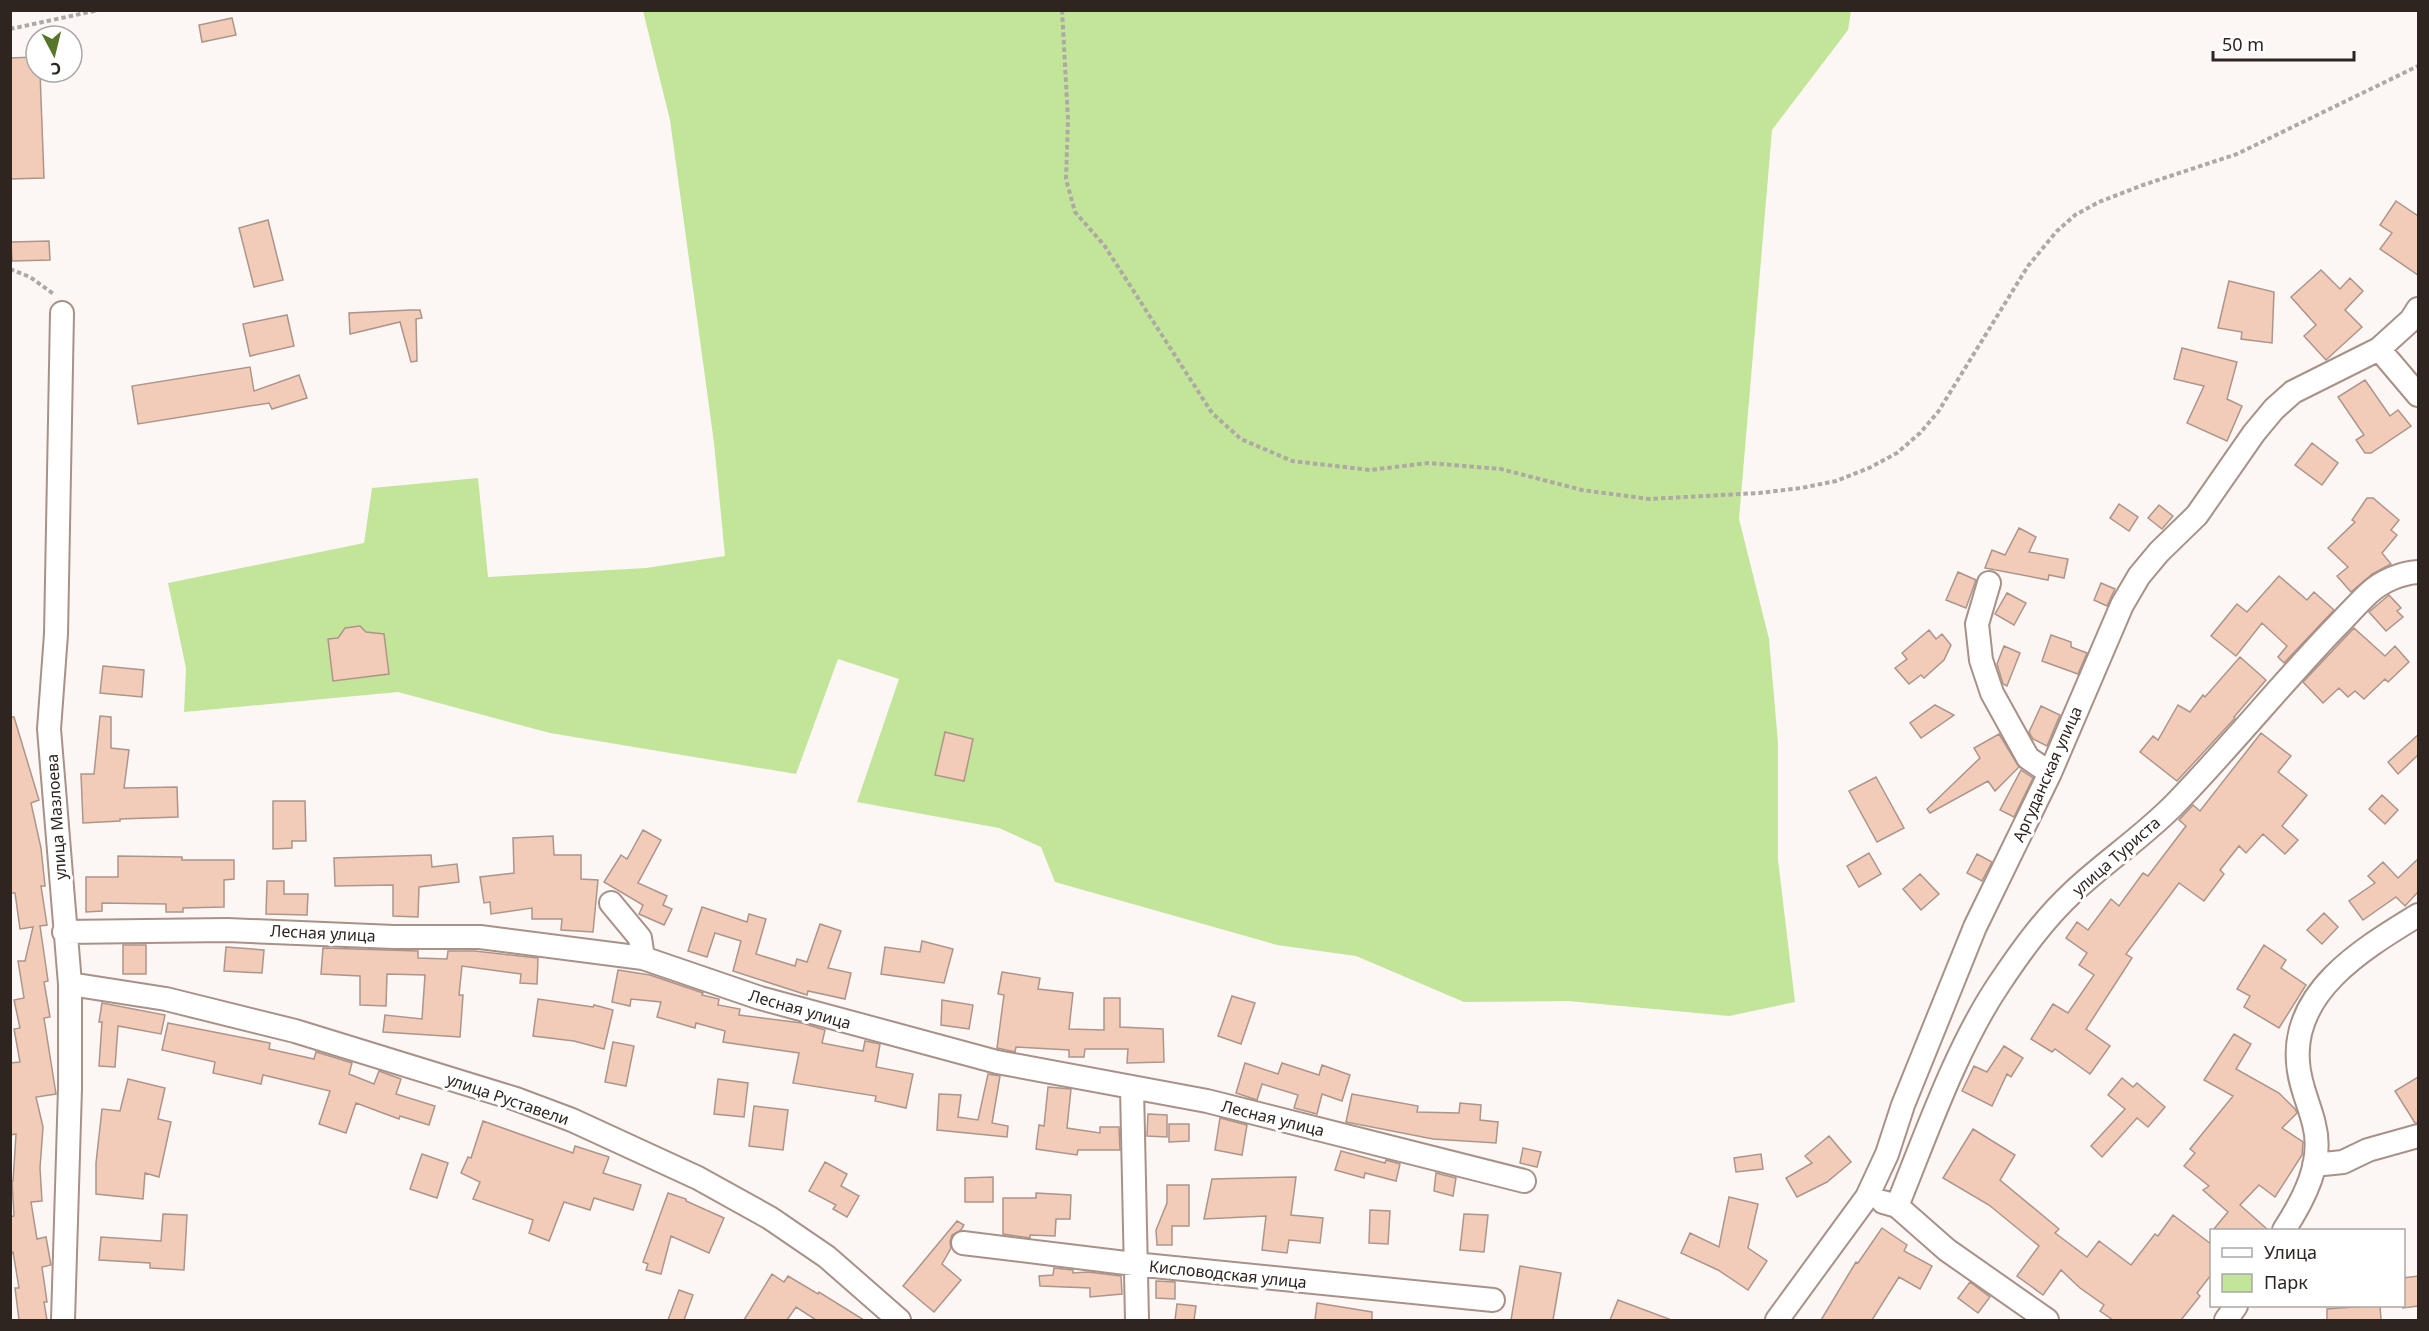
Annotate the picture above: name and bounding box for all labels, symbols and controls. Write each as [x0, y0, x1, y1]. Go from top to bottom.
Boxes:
north arrow [24, 24, 84, 84]
scale bar [2213, 24, 2354, 62]
text: 50 m [2222, 32, 2264, 56]
text: С [49, 57, 62, 80]
street label: Аргуданская улица [2007, 703, 2087, 845]
street label: улица Мазлоева [41, 753, 71, 881]
street label: улица Туриста [2067, 812, 2165, 900]
street label: Лесная улица [270, 919, 376, 947]
street label: Лесная улица [746, 984, 854, 1034]
street label: улица Руставели [444, 1068, 572, 1130]
street label: Лесная улица [1219, 1095, 1327, 1141]
legend [2210, 1229, 2405, 1307]
text: Улица [2264, 1240, 2317, 1264]
street label: Кисловодская улица [1148, 1255, 1308, 1293]
text: Парк [2264, 1270, 2308, 1294]

